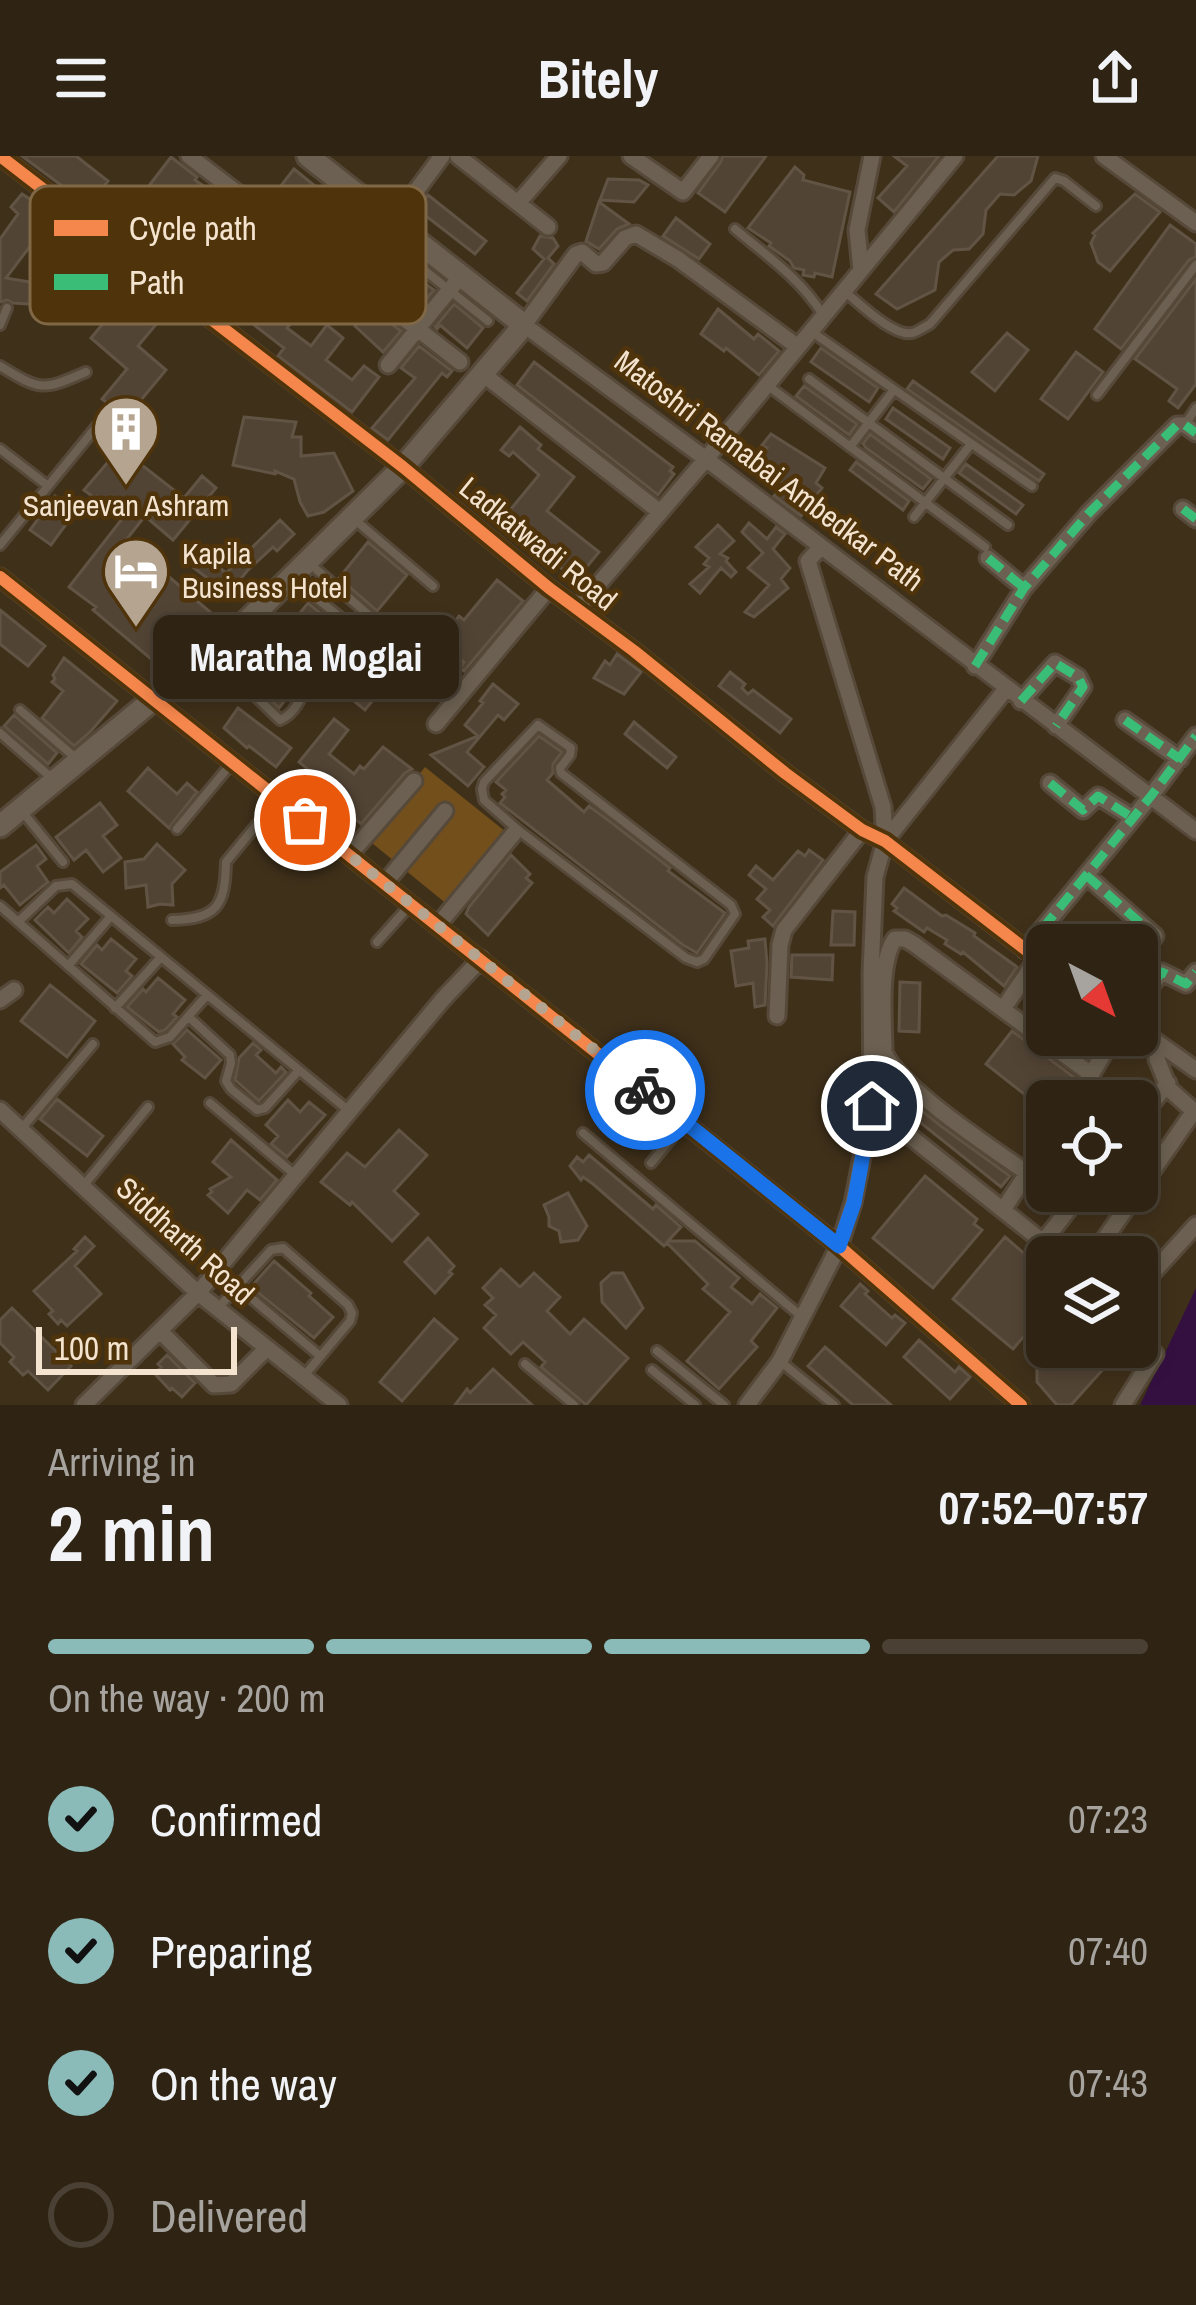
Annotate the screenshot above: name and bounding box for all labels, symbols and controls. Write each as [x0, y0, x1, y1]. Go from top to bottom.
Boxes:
text: Bitely [538, 42, 658, 115]
icon: menu [48, 45, 114, 111]
icon: share [1082, 45, 1148, 111]
legend [30, 186, 426, 324]
text: Cycle path [129, 206, 257, 250]
text: Path [129, 260, 185, 304]
street label: Matoshri Ramabai Ambedkar Path [607, 341, 932, 600]
building icon: Sanjeevan Ashram [91, 394, 161, 488]
street label: Ladkatwadi Road [452, 467, 626, 619]
place label: Sanjeevan Ashram [23, 485, 229, 525]
place label: Kapila Business Hotel [182, 533, 347, 607]
hotel icon: Kapila Business Hotel [101, 536, 171, 630]
callout: Maratha Moglai [152, 616, 458, 700]
text: Maratha Moglai [190, 631, 422, 683]
pin [254, 769, 356, 871]
icon: bag [272, 787, 338, 853]
north arrow [1026, 924, 1158, 1056]
map controls [1026, 924, 1158, 1368]
courier [585, 1030, 705, 1150]
pin [821, 1055, 923, 1157]
icon: bike [612, 1057, 678, 1123]
icon: home [839, 1073, 905, 1139]
button: locate [1026, 1080, 1158, 1212]
street label: Siddharth Road [108, 1168, 263, 1313]
button: layers [1026, 1236, 1158, 1368]
scale bar [36, 1321, 237, 1374]
text: 100 m [54, 1326, 129, 1370]
text: Arriving in [48, 1436, 196, 1488]
text: 07:52–07:57 [939, 1477, 1148, 1538]
text: 2 min [48, 1480, 215, 1585]
text: On the way · 200 m [48, 1672, 325, 1724]
icon: check [48, 1786, 114, 1852]
text: Confirmed [150, 1789, 322, 1850]
text: 07:23 [1068, 1793, 1148, 1845]
icon: check [48, 1918, 114, 1984]
text: Preparing [150, 1921, 312, 1982]
text: 07:40 [1068, 1925, 1148, 1977]
icon: check [48, 2050, 114, 2116]
text: On the way [150, 2053, 337, 2114]
text: 07:43 [1068, 2057, 1148, 2109]
text: Delivered [150, 2185, 308, 2246]

